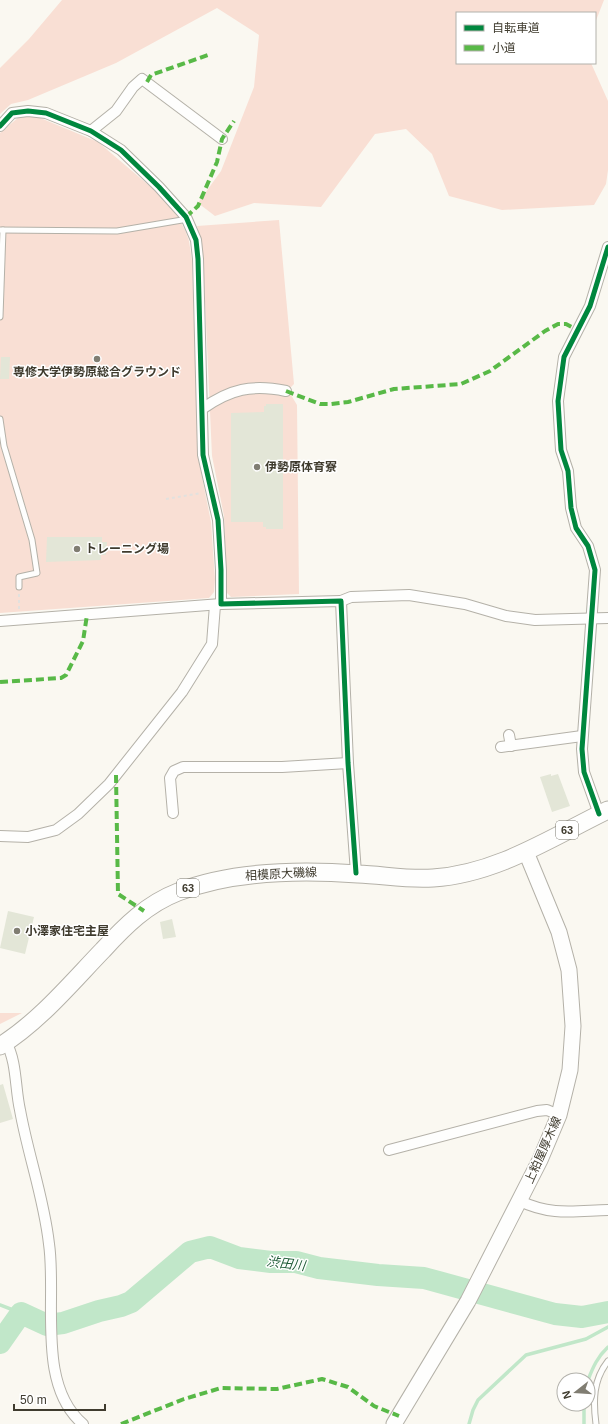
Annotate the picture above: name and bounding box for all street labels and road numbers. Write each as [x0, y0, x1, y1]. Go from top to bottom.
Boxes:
road number: 63 [556, 821, 578, 839]
street label: 相模原大磯線 [245, 865, 317, 883]
road number: 63 [177, 879, 199, 897]
street label: 上粕屋厚木線 [522, 1114, 564, 1186]

